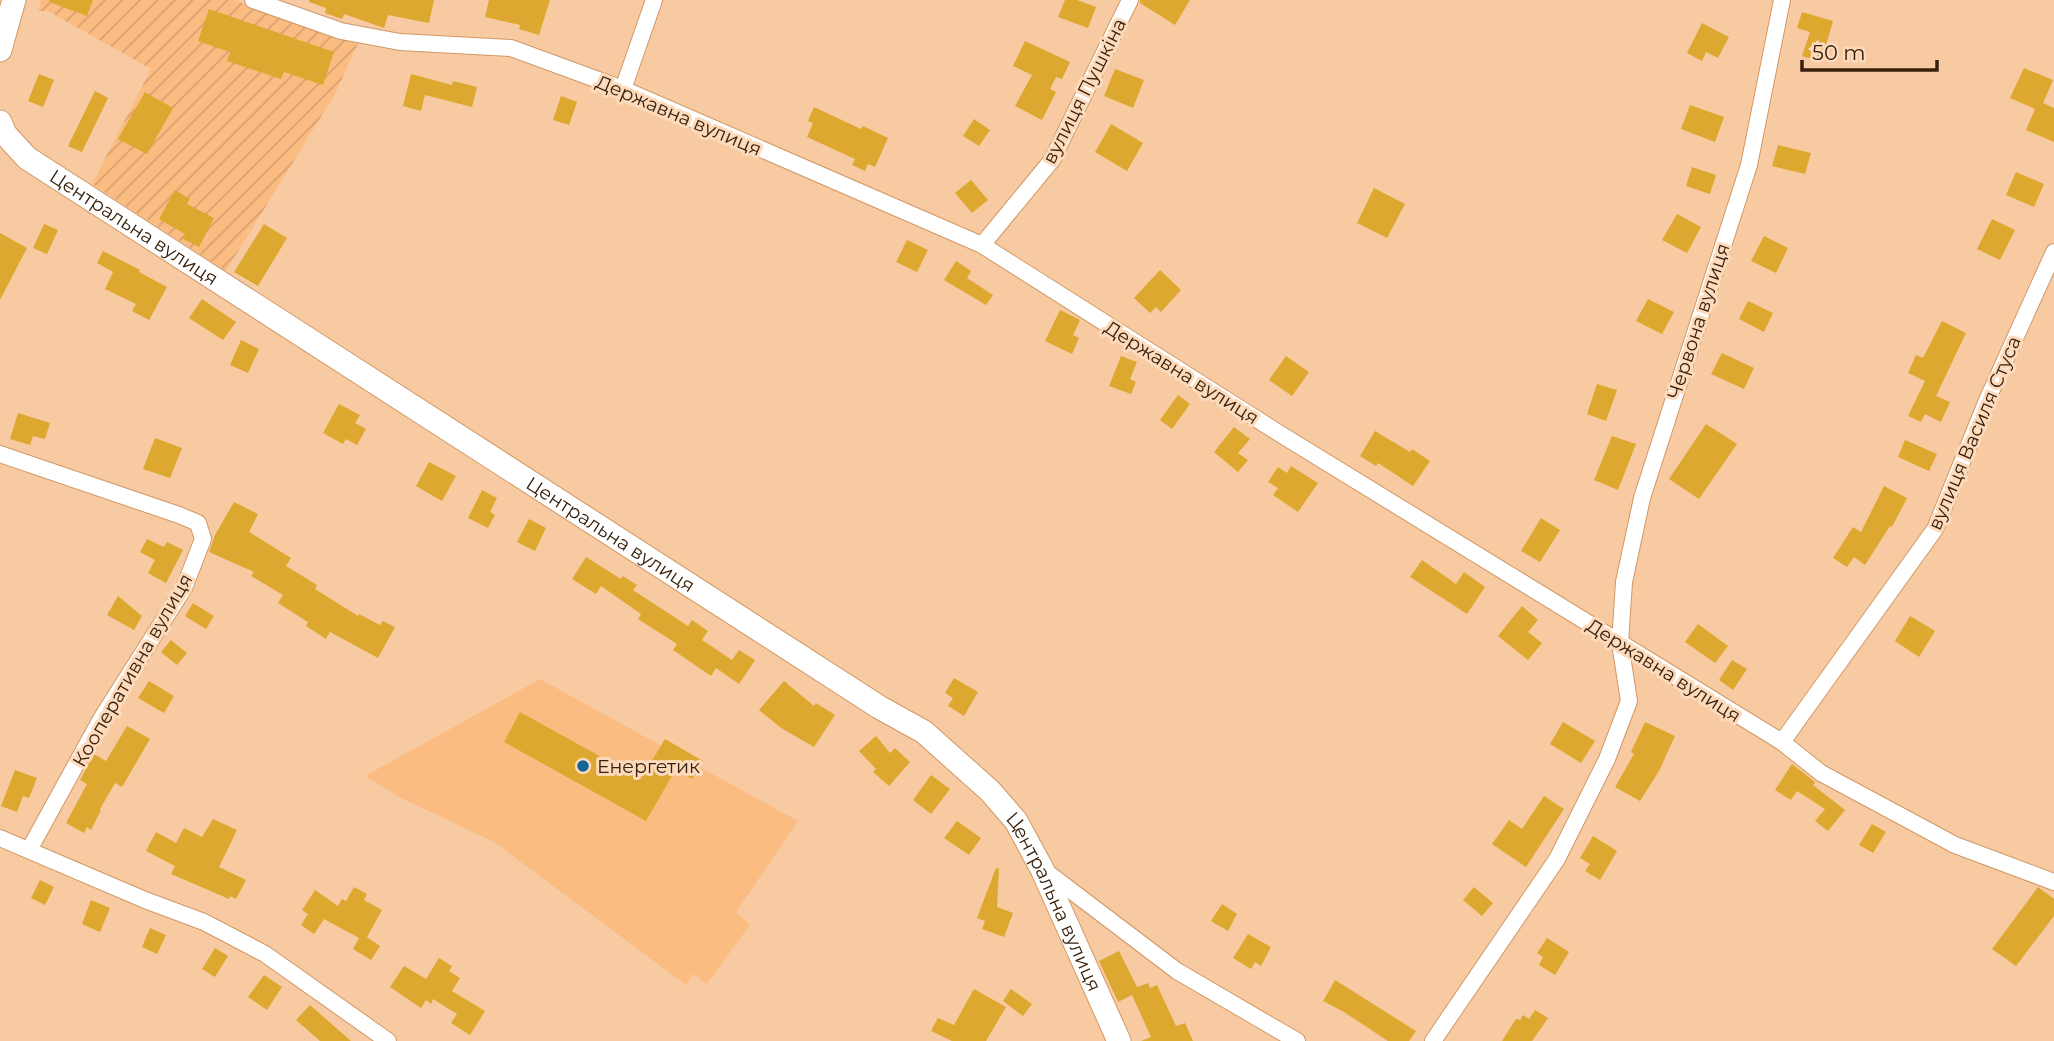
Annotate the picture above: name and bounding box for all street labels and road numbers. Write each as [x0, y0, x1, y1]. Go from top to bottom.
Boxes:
street label: вулиця Пушкіна [1038, 15, 1131, 168]
street label: Державна вулиця [593, 70, 765, 161]
street label: Центральна вулиця [45, 165, 222, 290]
street label: Червона вулиця [1662, 240, 1734, 402]
street label: Державна вулиця [1100, 316, 1263, 429]
street label: вулиця Василя Стуса [1923, 333, 2026, 534]
street label: Центральна вулиця [522, 472, 699, 597]
street label: Кооперативна вулиця [68, 570, 197, 771]
street label: Державна вулиця [1582, 614, 1745, 727]
street label: Центральна вулиця [1001, 807, 1106, 995]

